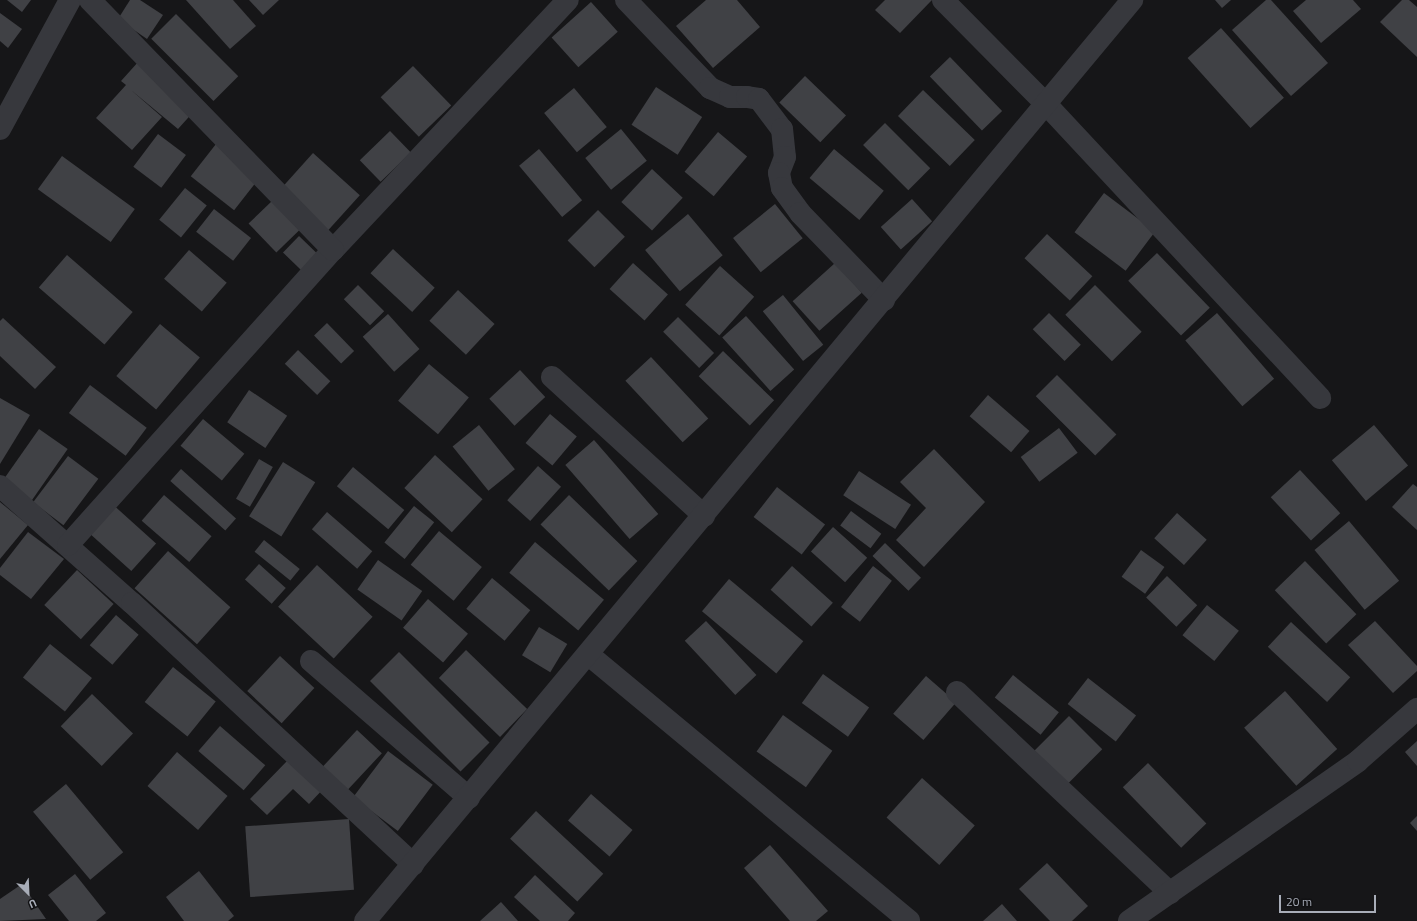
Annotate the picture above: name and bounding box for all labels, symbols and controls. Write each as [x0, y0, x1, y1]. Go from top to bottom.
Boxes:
north arrow [8, 873, 48, 913]
scale bar [1281, 887, 1378, 913]
text: 20 m [1286, 892, 1312, 911]
text: U [26, 895, 39, 913]

